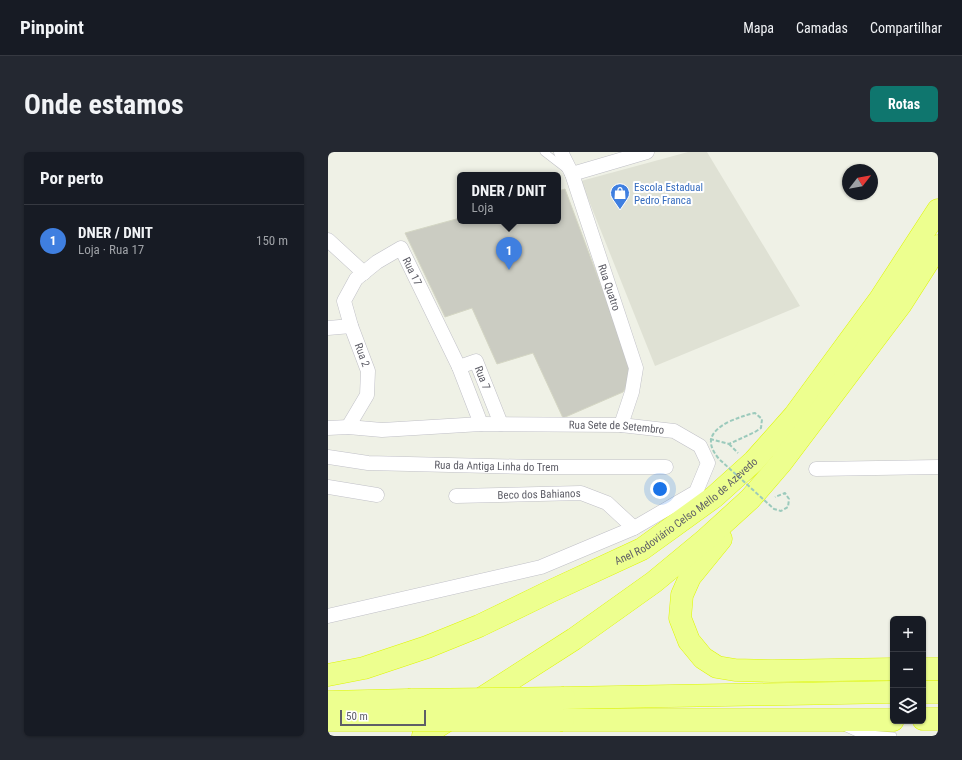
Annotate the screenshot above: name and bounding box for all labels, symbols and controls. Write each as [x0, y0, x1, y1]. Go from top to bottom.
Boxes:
text: Pinpoint [20, 16, 84, 39]
text: Mapa [743, 20, 774, 36]
text: Camadas [796, 20, 848, 36]
text: Compartilhar [870, 20, 942, 36]
button: Rotas [870, 86, 938, 122]
text: Onde estamos [24, 88, 184, 121]
north arrow [842, 164, 878, 200]
text: Por perto [40, 168, 104, 188]
popup [457, 172, 561, 224]
place label: Escola Estadual Pedro Franca [634, 181, 703, 207]
text: DNER / DNIT [472, 182, 546, 200]
shop icon: Escola Estadual Pedro Franca [609, 182, 631, 210]
text: Loja [472, 200, 493, 215]
text: DNER / DNIT [78, 224, 153, 242]
text: 1 [50, 233, 56, 248]
text: 150 m [256, 233, 288, 248]
pin: 1 [496, 237, 522, 270]
text: Loja · Rua 17 [78, 242, 144, 257]
street label: Rua 17 [400, 255, 425, 287]
street label: Rua Quatro [596, 262, 623, 313]
street label: Rua 2 [352, 341, 372, 369]
street label: Rua 7 [472, 364, 493, 391]
street label: Rua Sete de Setembro [569, 418, 665, 436]
street label: Anel Rodoviário Celso Mello de Azevedo [612, 454, 760, 567]
street label: Rua da Antiga Linha do Trem [434, 458, 559, 474]
your location [650, 479, 670, 499]
street label: Beco dos Bahianos [497, 487, 581, 502]
map controls [890, 616, 926, 724]
button: + [890, 616, 926, 652]
button: − [890, 652, 926, 688]
button: layers [890, 688, 926, 724]
scale bar [340, 708, 426, 727]
text: 50 m [346, 710, 368, 723]

